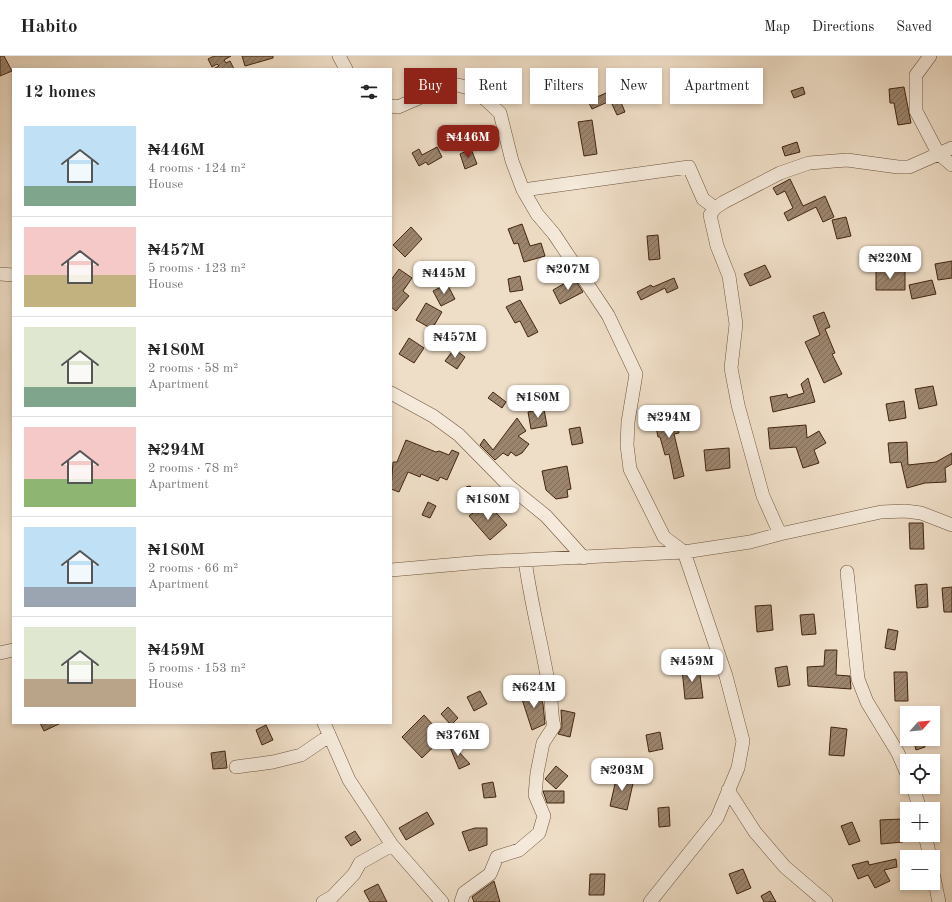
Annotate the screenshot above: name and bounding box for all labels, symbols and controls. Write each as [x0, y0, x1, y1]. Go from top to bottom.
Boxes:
text: Habito [20, 18, 77, 37]
text: Map [764, 20, 790, 34]
text: Directions [812, 20, 874, 34]
text: Saved [896, 20, 932, 34]
chip: Buy [404, 68, 457, 104]
chip: Rent [465, 68, 522, 104]
chip: Filters [530, 68, 598, 104]
chip: New [606, 68, 662, 104]
chip: Apartment [670, 68, 763, 104]
icon: filters [358, 81, 380, 103]
text: 12 homes [24, 84, 96, 101]
pin: ₦446M [440, 125, 496, 159]
text: ₦446M [446, 131, 490, 144]
icon: home [56, 142, 104, 190]
text: ₦446M [148, 142, 205, 159]
text: 4 rooms · 124 m² [148, 162, 246, 175]
text: House [148, 178, 183, 191]
text: ₦457M [148, 242, 205, 259]
icon: home [56, 243, 104, 291]
pin: ₦220M [862, 246, 918, 280]
text: ₦220M [868, 252, 912, 265]
pin: ₦207M [540, 257, 596, 291]
pin: ₦445M [416, 261, 472, 295]
text: 5 rooms · 123 m² [148, 262, 246, 275]
text: ₦207M [546, 263, 590, 276]
text: ₦445M [422, 267, 466, 280]
text: House [148, 278, 183, 291]
pin: ₦457M [427, 325, 483, 359]
text: ₦457M [433, 331, 477, 344]
text: ₦180M [148, 342, 205, 359]
icon: home [56, 343, 104, 391]
text: 2 rooms · 58 m² [148, 362, 238, 375]
text: Apartment [148, 378, 209, 391]
pin: ₦180M [510, 385, 566, 419]
text: ₦180M [516, 391, 560, 404]
pin: ₦294M [641, 405, 697, 439]
text: ₦294M [647, 411, 691, 424]
text: ₦294M [148, 442, 205, 459]
icon: home [56, 443, 104, 491]
text: 2 rooms · 78 m² [148, 462, 238, 475]
text: Apartment [148, 478, 209, 491]
pin: ₦180M [460, 487, 516, 521]
text: ₦180M [466, 493, 510, 506]
text: ₦180M [148, 542, 205, 559]
icon: home [56, 543, 104, 591]
text: 2 rooms · 66 m² [148, 562, 238, 575]
text: Apartment [148, 578, 209, 591]
text: ₦459M [148, 642, 205, 659]
icon: home [56, 643, 104, 691]
pin: ₦459M [664, 649, 720, 683]
text: ₦459M [670, 655, 714, 668]
text: 5 rooms · 153 m² [148, 662, 246, 675]
pin: ₦624M [506, 675, 562, 709]
text: House [148, 678, 183, 691]
text: ₦624M [512, 681, 556, 694]
north arrow [900, 706, 940, 746]
map controls [900, 706, 940, 890]
pin: ₦376M [430, 723, 486, 757]
text: ₦376M [436, 729, 480, 742]
button: locate [900, 754, 940, 794]
pin: ₦203M [594, 758, 650, 792]
text: ₦203M [600, 764, 644, 777]
button: + [900, 802, 940, 842]
button: − [900, 850, 940, 890]

